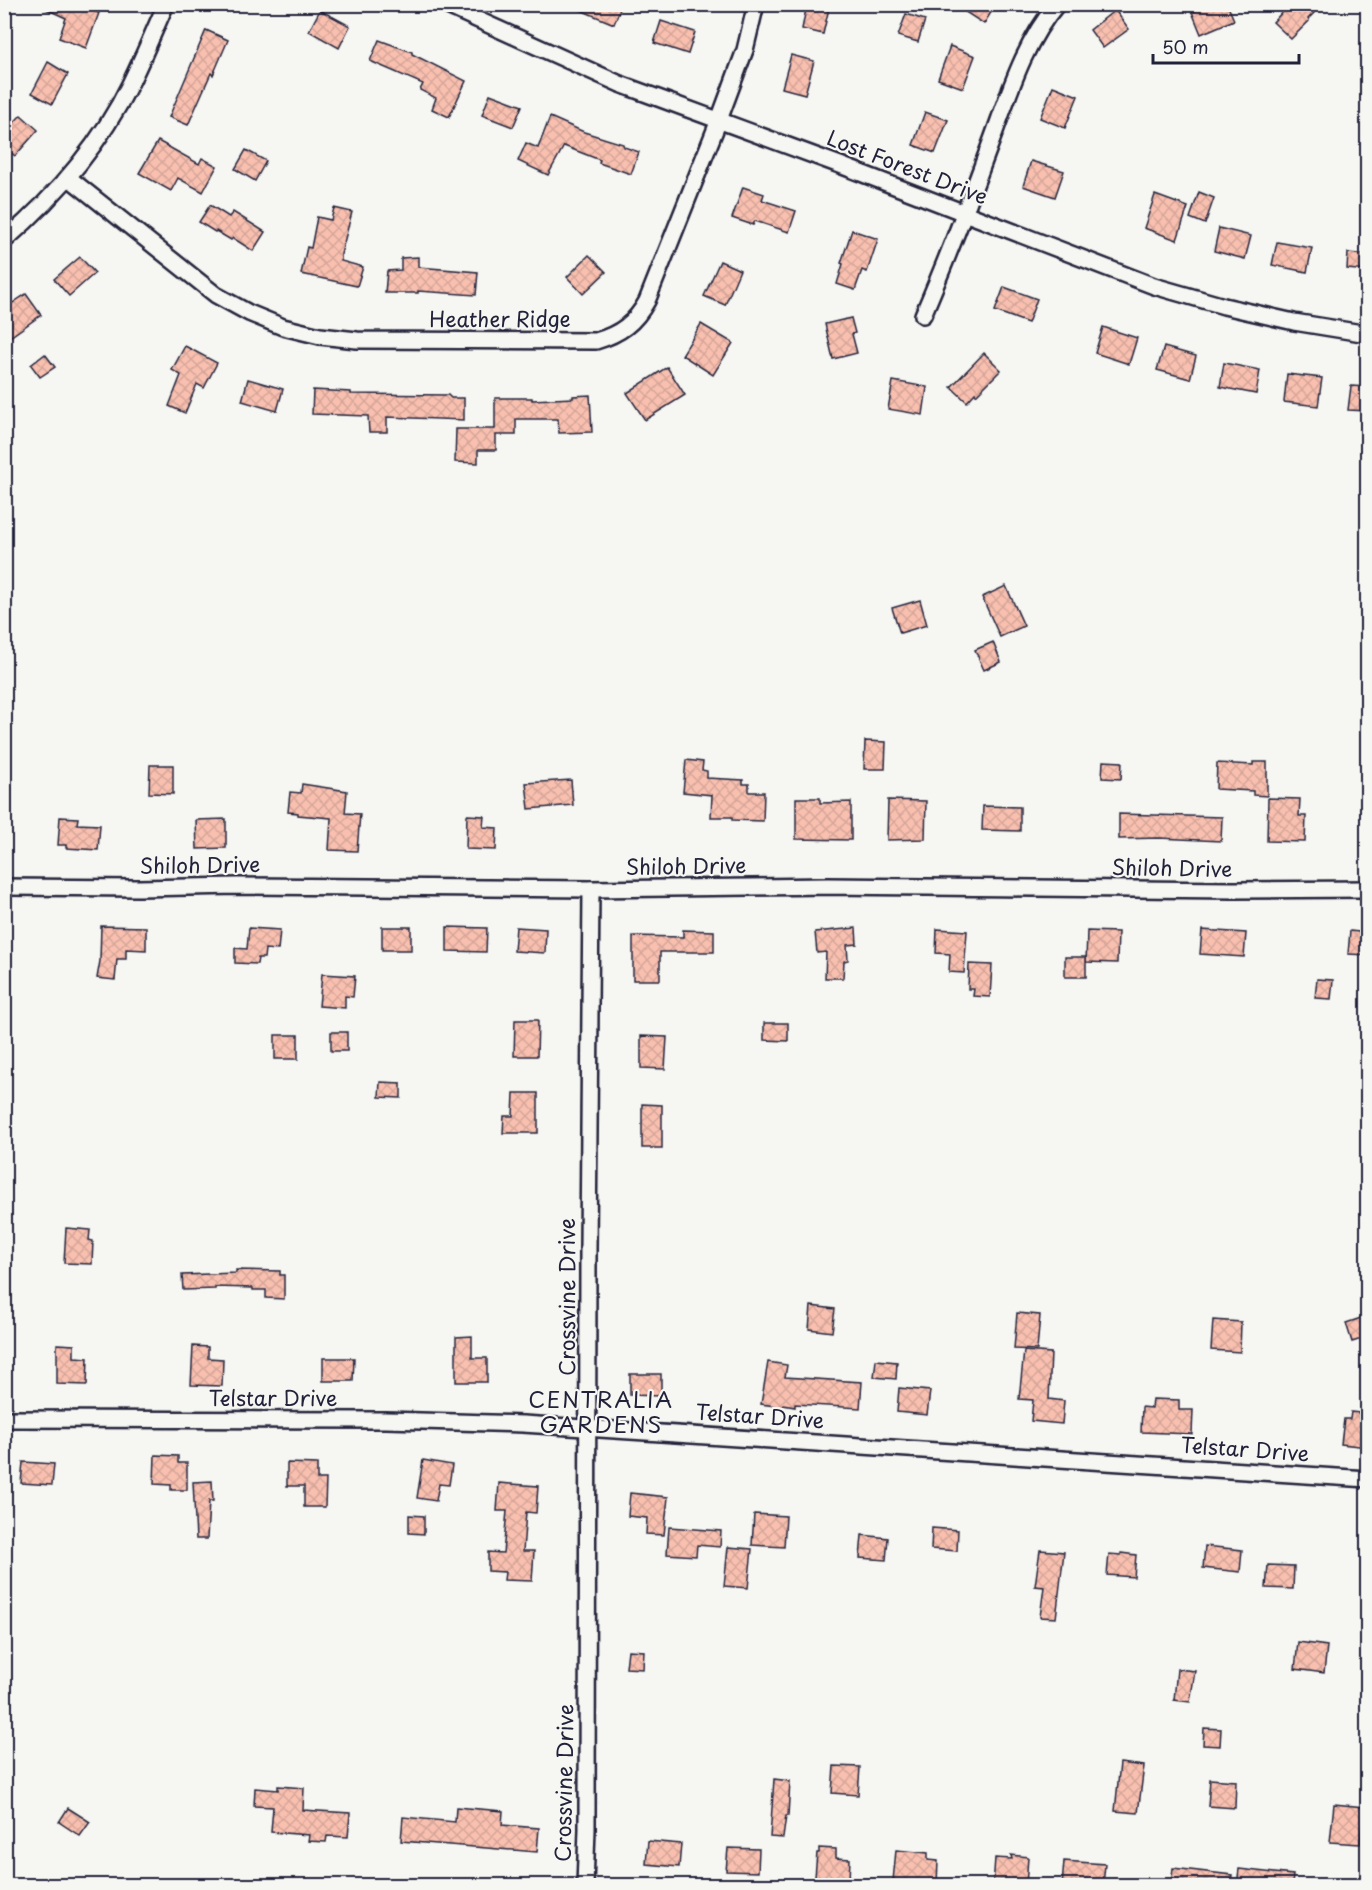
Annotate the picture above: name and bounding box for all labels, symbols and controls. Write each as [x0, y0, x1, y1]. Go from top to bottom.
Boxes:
scale bar [1153, 27, 1298, 65]
text: 50 m [1162, 33, 1209, 60]
street label: Lost Forest Drive [823, 121, 993, 212]
street label: Heather Ridge [429, 302, 571, 334]
street label: Shiloh Drive [139, 847, 261, 881]
street label: Shiloh Drive [625, 848, 747, 882]
street label: Shiloh Drive [1111, 850, 1233, 884]
street label: Crossvine Drive [550, 1218, 582, 1376]
street label: Telstar Drive [209, 1381, 337, 1413]
district label: CENTRALIA GARDENS [528, 1382, 674, 1440]
street label: Telstar Drive [695, 1395, 825, 1435]
street label: Telstar Drive [1180, 1428, 1310, 1468]
street label: Crossvine Drive [546, 1704, 580, 1862]

